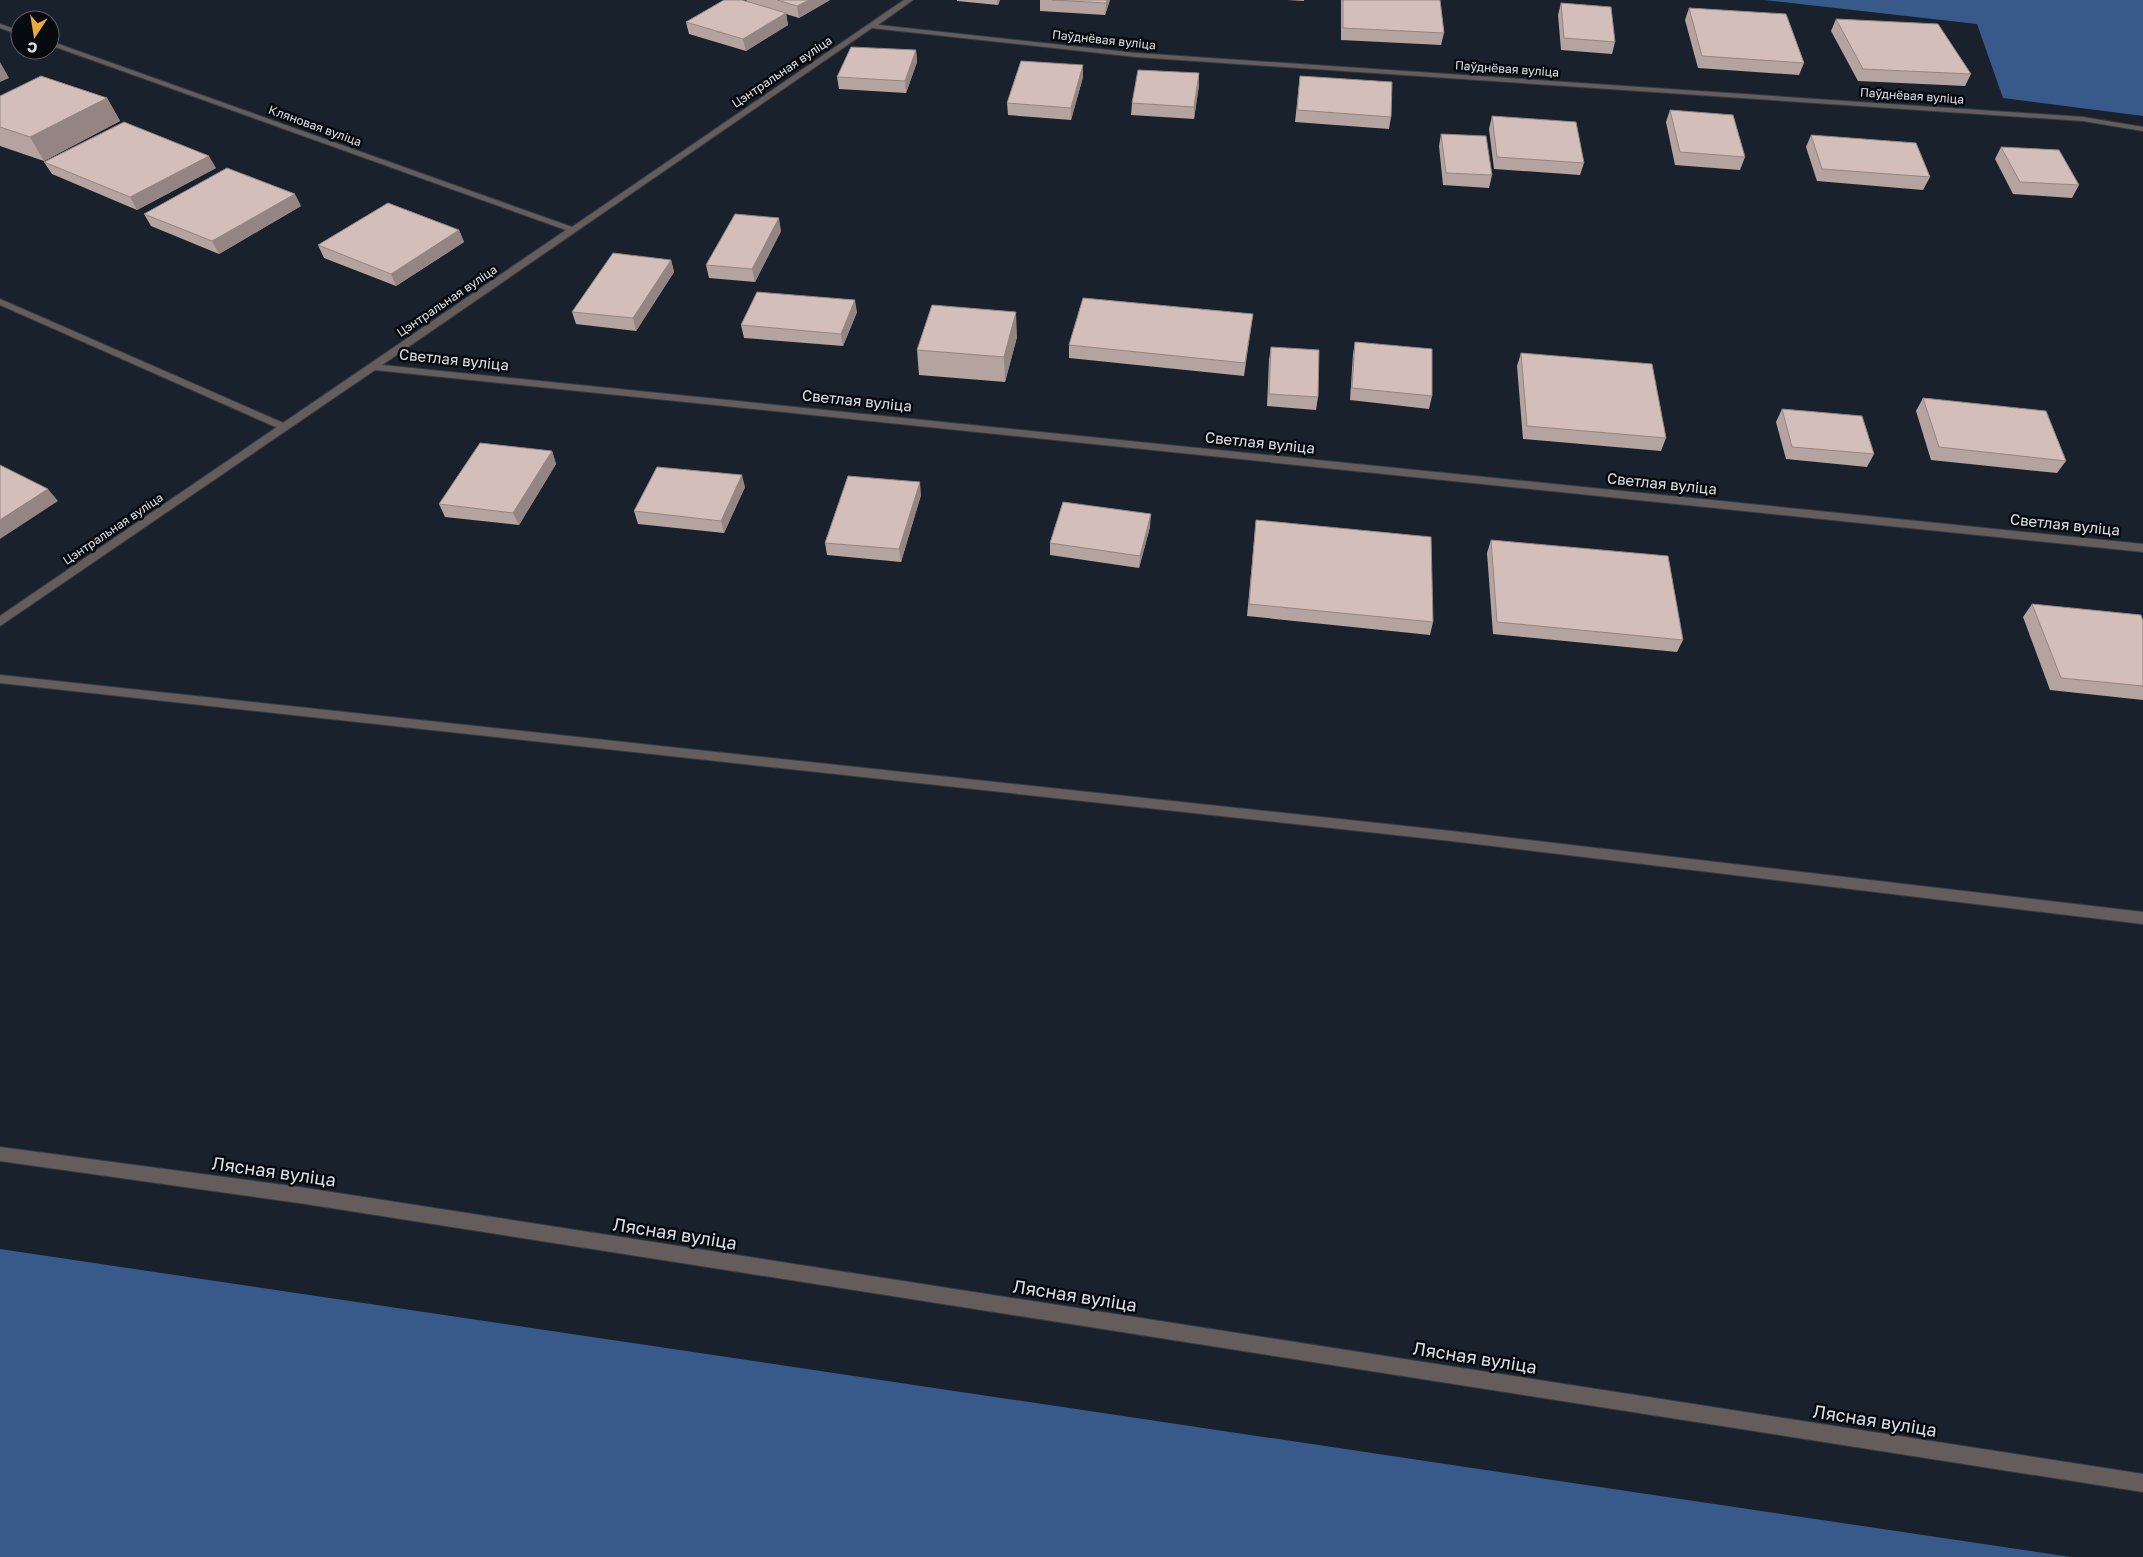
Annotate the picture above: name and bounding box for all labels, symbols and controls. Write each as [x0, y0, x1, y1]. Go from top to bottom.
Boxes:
north arrow [10, 10, 60, 60]
street label: Паўднёвая вуліца [1051, 27, 1157, 52]
street label: Цэнтральная вуліца [729, 32, 835, 111]
text: С [26, 39, 39, 58]
street label: Паўднёвая вуліца [1454, 57, 1560, 80]
street label: Паўднёвая вуліца [1859, 84, 1965, 107]
street label: Кляновая вуліца [267, 102, 364, 149]
street label: Цэнтральная вуліца [394, 261, 500, 340]
street label: Светлая вуліца [398, 344, 510, 374]
street label: Светлая вуліца [801, 385, 913, 415]
street label: Светлая вуліца [1204, 427, 1316, 457]
street label: Светлая вуліца [1606, 468, 1718, 498]
street label: Цэнтральная вуліца [60, 489, 166, 568]
street label: Светлая вуліца [2009, 509, 2121, 539]
street label: Лясная вуліца [211, 1151, 338, 1191]
street label: Лясная вуліца [612, 1212, 739, 1254]
street label: Лясная вуліца [1012, 1274, 1139, 1316]
street label: Лясная вуліца [1412, 1336, 1539, 1378]
street label: Лясная вуліца [1812, 1399, 1939, 1441]

